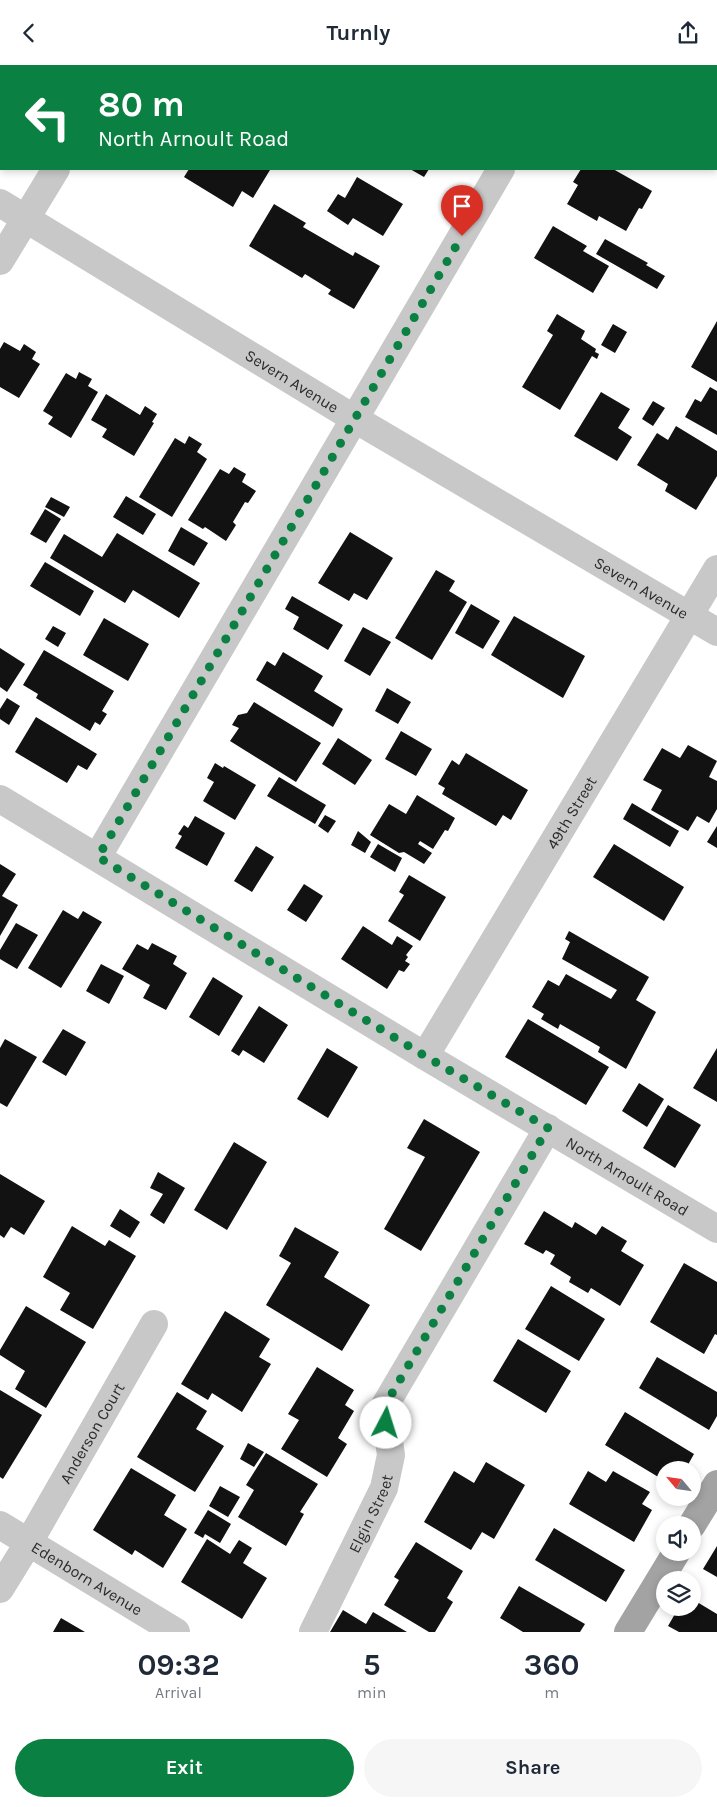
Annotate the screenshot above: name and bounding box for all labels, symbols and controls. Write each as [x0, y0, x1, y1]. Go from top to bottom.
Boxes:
icon: back [15, 19, 43, 47]
icon: share [674, 19, 702, 47]
text: Turnly [327, 20, 390, 46]
text: 80 m [98, 84, 185, 125]
icon: left [15, 85, 80, 150]
text: North Arnoult Road [98, 126, 289, 152]
pin [441, 185, 483, 236]
icon: arrive [448, 192, 476, 220]
street label: Severn Avenue [242, 346, 342, 417]
street label: Severn Avenue [591, 553, 692, 623]
street label: 49th Street [542, 773, 601, 853]
street label: North Arnoult Road [562, 1133, 692, 1220]
street label: Anderson Court [56, 1379, 128, 1487]
position arrow [359, 1396, 411, 1448]
north arrow [656, 1461, 701, 1506]
map controls [656, 1461, 701, 1616]
street label: Elgin Street [345, 1473, 397, 1556]
button: sound [656, 1516, 701, 1561]
street label: Edenborn Avenue [28, 1537, 146, 1619]
button: layers [656, 1571, 701, 1616]
text: 09:32 [137, 1647, 220, 1683]
text: 5 [363, 1647, 380, 1683]
text: 360 [524, 1647, 580, 1683]
text: Arrival [155, 1683, 202, 1702]
text: min [357, 1683, 386, 1702]
text: m [544, 1683, 559, 1702]
button: Exit [15, 1739, 354, 1797]
button: Share [364, 1739, 702, 1797]

